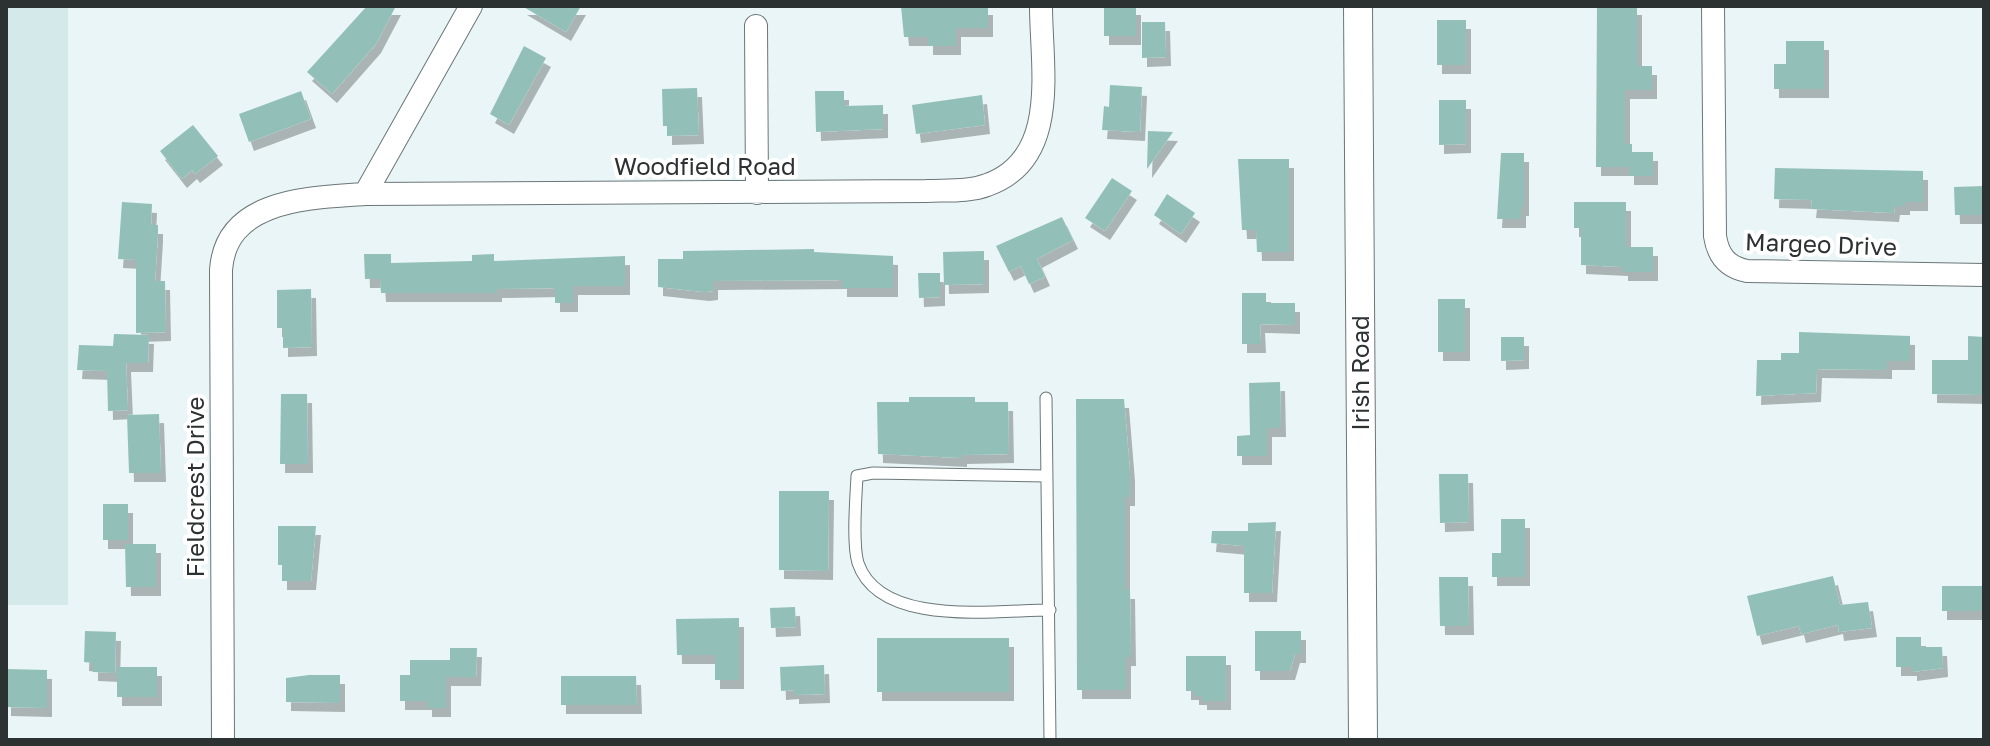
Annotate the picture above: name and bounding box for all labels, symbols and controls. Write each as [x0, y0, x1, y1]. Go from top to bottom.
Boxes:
street label: Woodfield Road [614, 151, 796, 180]
street label: Margeo Drive [1745, 226, 1897, 261]
street label: Irish Road [1345, 315, 1374, 431]
street label: Fieldcrest Drive [180, 397, 209, 577]

